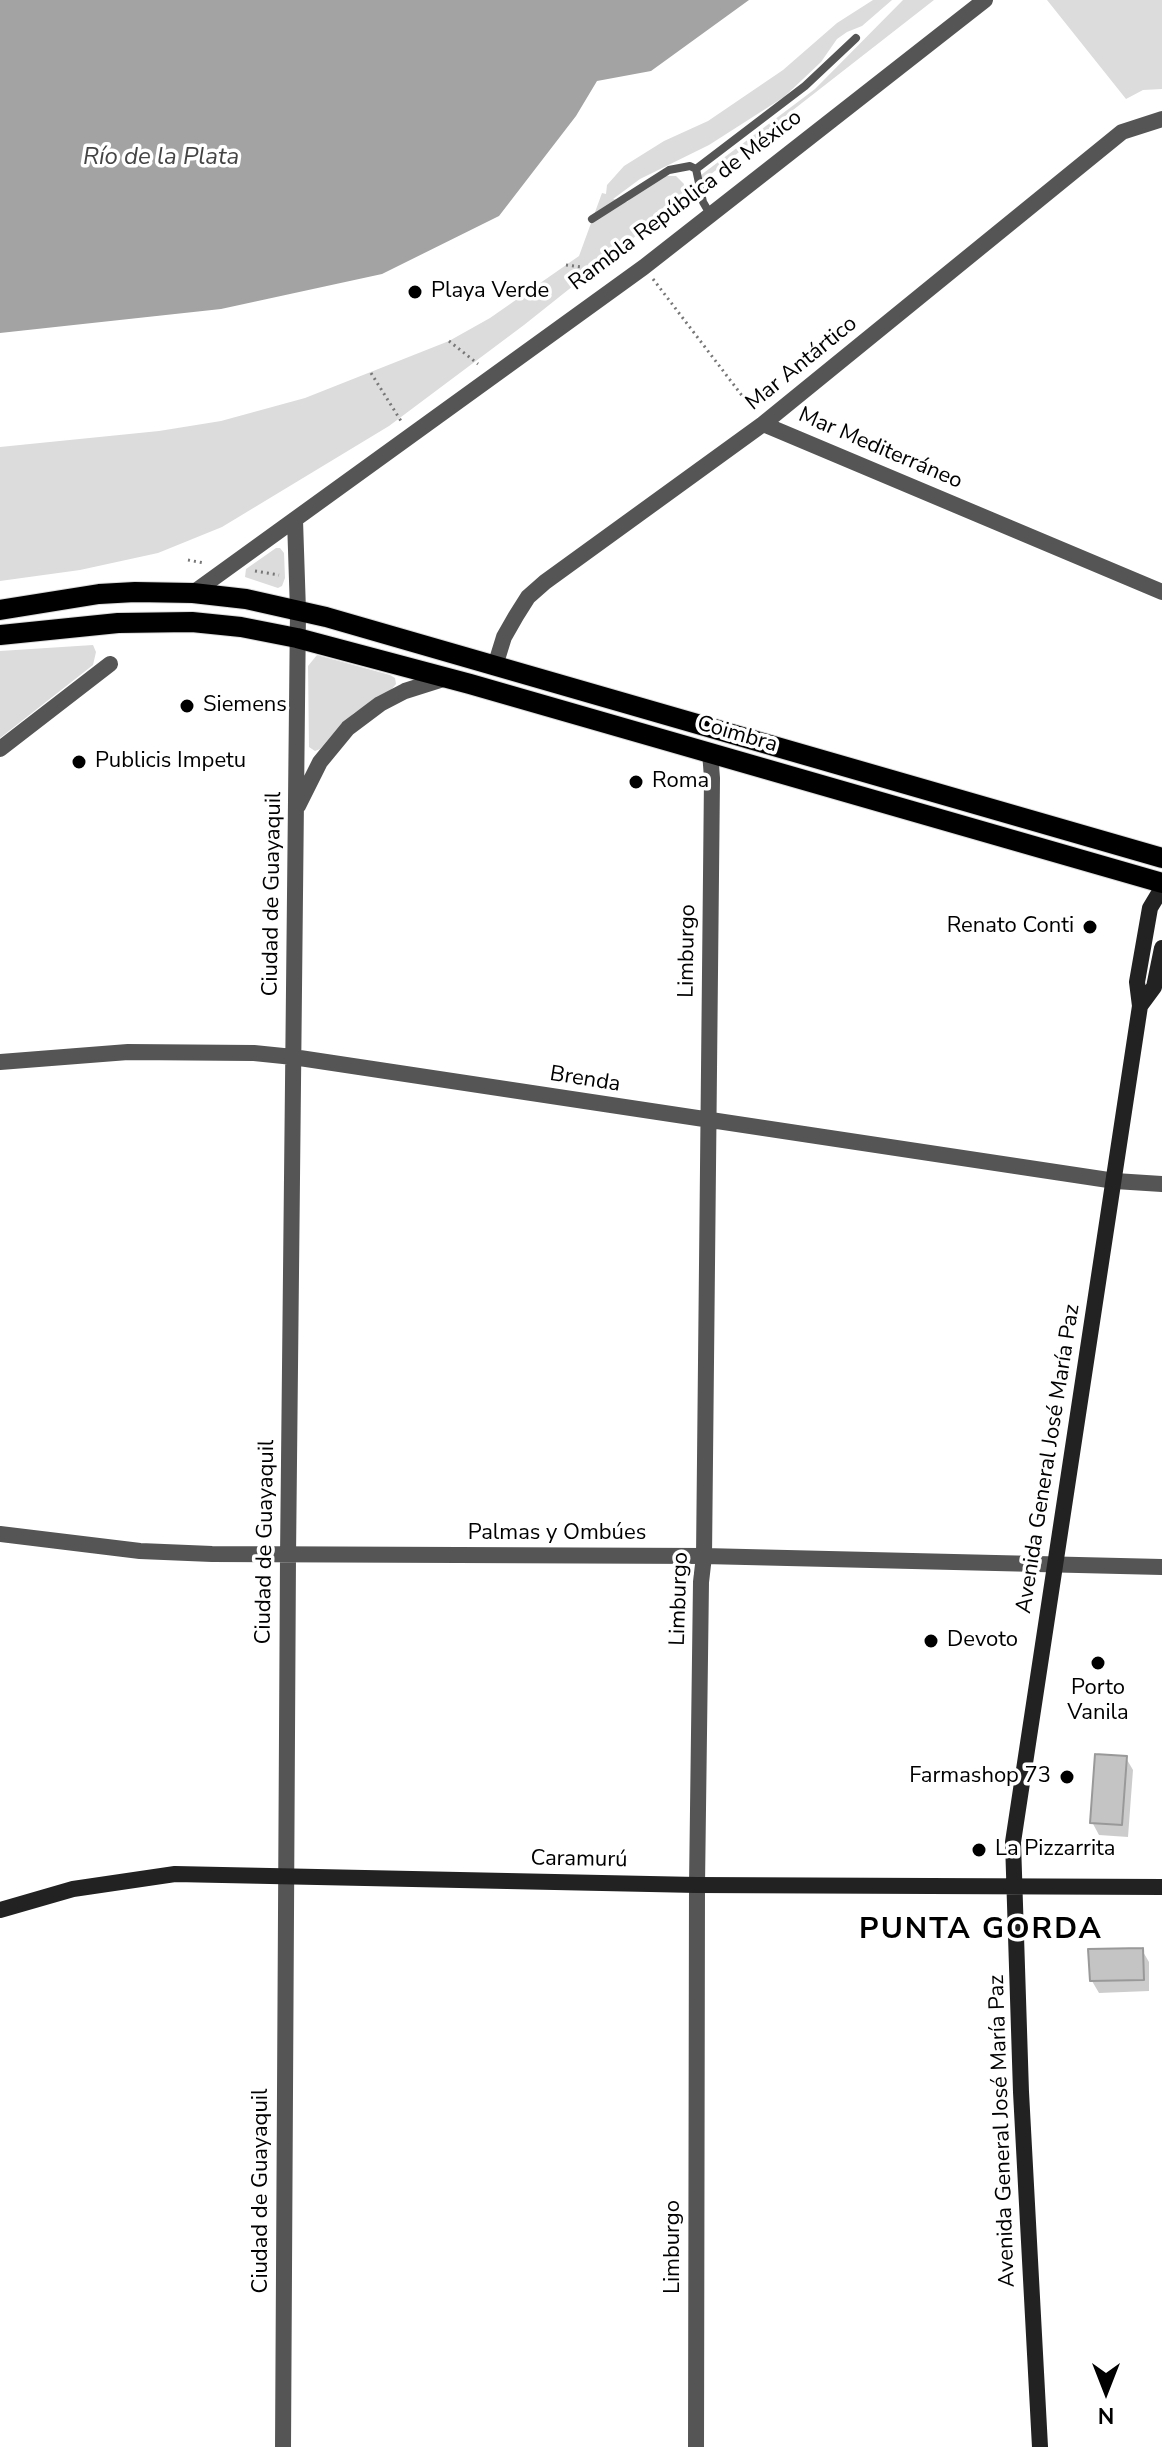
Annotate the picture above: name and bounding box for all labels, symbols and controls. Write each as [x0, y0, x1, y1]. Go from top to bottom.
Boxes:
street label: Rambla República de México [564, 105, 808, 297]
water label: Río de la Plata [83, 144, 239, 172]
place label: Playa Verde [431, 279, 549, 305]
marker: Playa Verde [406, 283, 424, 301]
street label: Mar Antártico [741, 311, 863, 417]
street label: Mar Mediterráneo [794, 403, 966, 495]
place label: Siemens [203, 693, 287, 719]
marker: Siemens [178, 697, 196, 715]
street label: Coimbra [694, 711, 780, 759]
place label: Publicis Impetu [95, 749, 246, 775]
marker: Publicis Impetu [70, 753, 88, 771]
place label: Roma [652, 769, 709, 795]
marker: Roma [627, 773, 645, 791]
street label: Ciudad de Guayaquil [258, 791, 288, 997]
street label: Limburgo [674, 904, 702, 998]
place label: Renato Conti [947, 914, 1074, 940]
marker: Renato Conti [1081, 918, 1099, 936]
street label: Brenda [548, 1061, 622, 1099]
street label: Avenida General José María Paz [1011, 1302, 1087, 1616]
street label: Ciudad de Guayaquil [251, 1439, 281, 1645]
street label: Palmas y Ombúes [468, 1521, 646, 1547]
street label: Limburgo [665, 1552, 695, 1646]
place label: Devoto [947, 1628, 1018, 1654]
marker: Devoto [922, 1632, 940, 1650]
marker: Porto Vanila [1089, 1654, 1107, 1672]
place label: Porto Vanila [1067, 1676, 1129, 1728]
place label: Farmashop 73 [909, 1764, 1051, 1790]
marker: Farmashop 73 [1058, 1768, 1076, 1786]
place label: La Pizzarrita [995, 1837, 1115, 1863]
marker: La Pizzarrita [970, 1841, 988, 1859]
street label: Caramurú [530, 1846, 628, 1874]
district label: PUNTA GORDA [859, 1913, 1103, 1949]
street label: Avenida General José María Paz [984, 1974, 1022, 2288]
street label: Ciudad de Guayaquil [249, 2089, 275, 2293]
street label: Limburgo [661, 2200, 687, 2294]
north arrow [1066, 2351, 1146, 2431]
text: N [1098, 2400, 1114, 2430]

